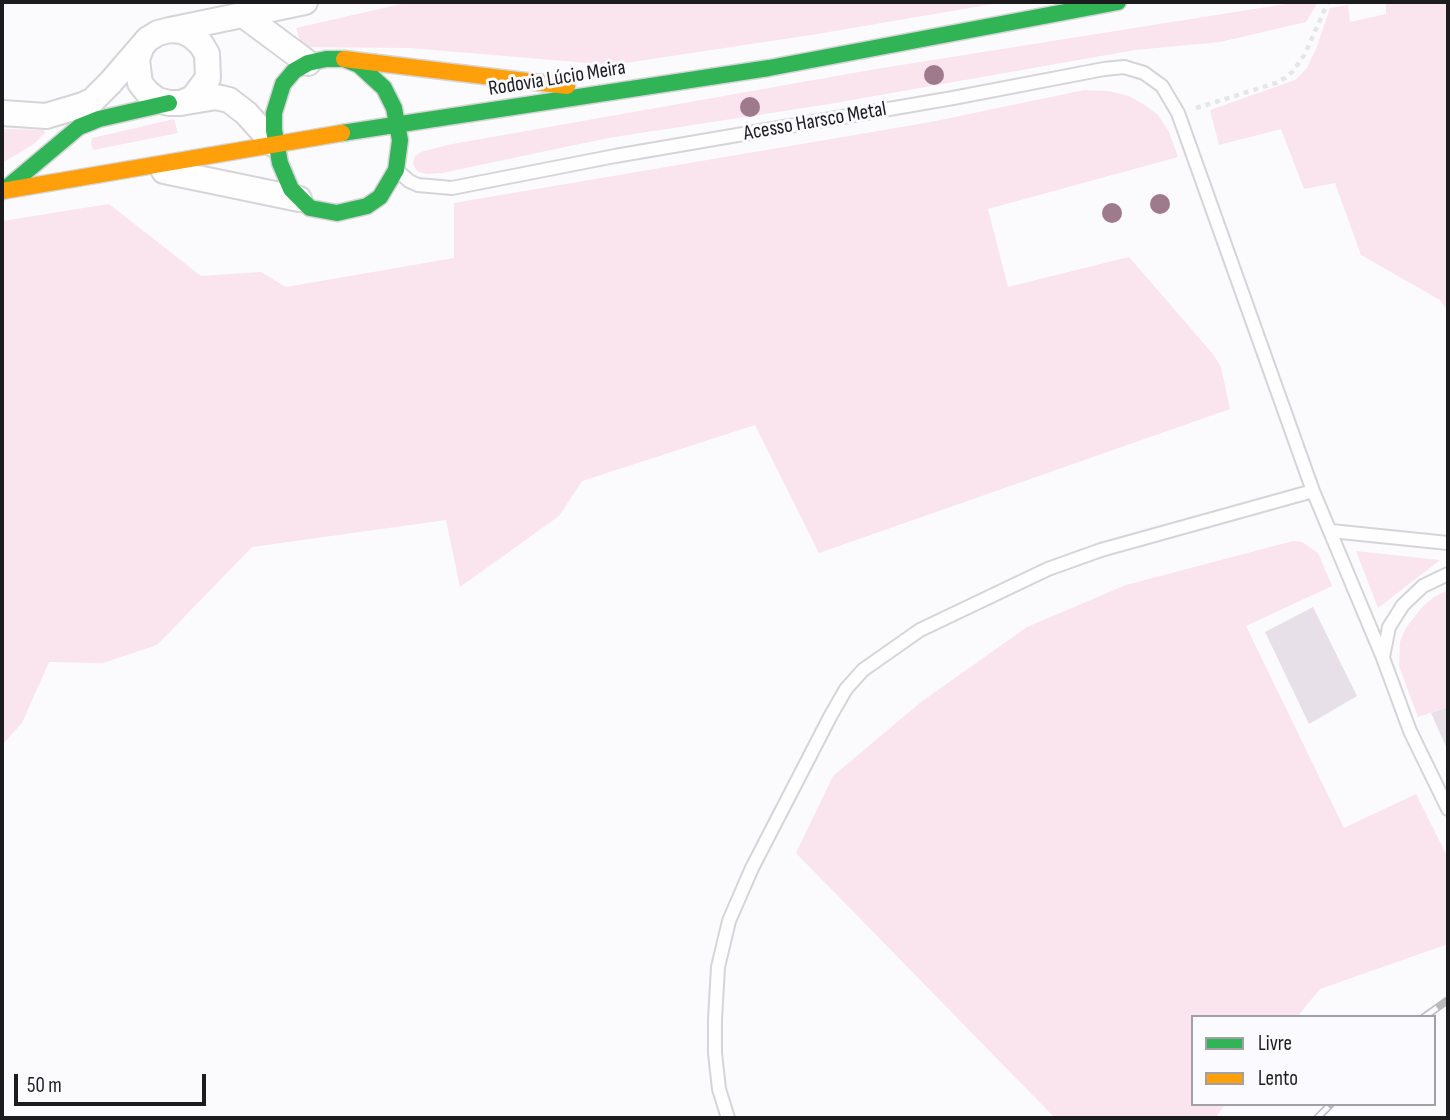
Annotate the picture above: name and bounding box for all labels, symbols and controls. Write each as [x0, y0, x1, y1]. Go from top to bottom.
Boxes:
street label: Rodovia Lúcio Meira [487, 56, 627, 102]
street label: Acesso Harsco Metal [742, 97, 888, 147]
legend [1191, 1015, 1436, 1106]
text: Livre [1258, 1031, 1292, 1056]
scale bar [18, 1060, 210, 1104]
text: Lento [1258, 1066, 1298, 1091]
text: 50 m [27, 1073, 62, 1098]

